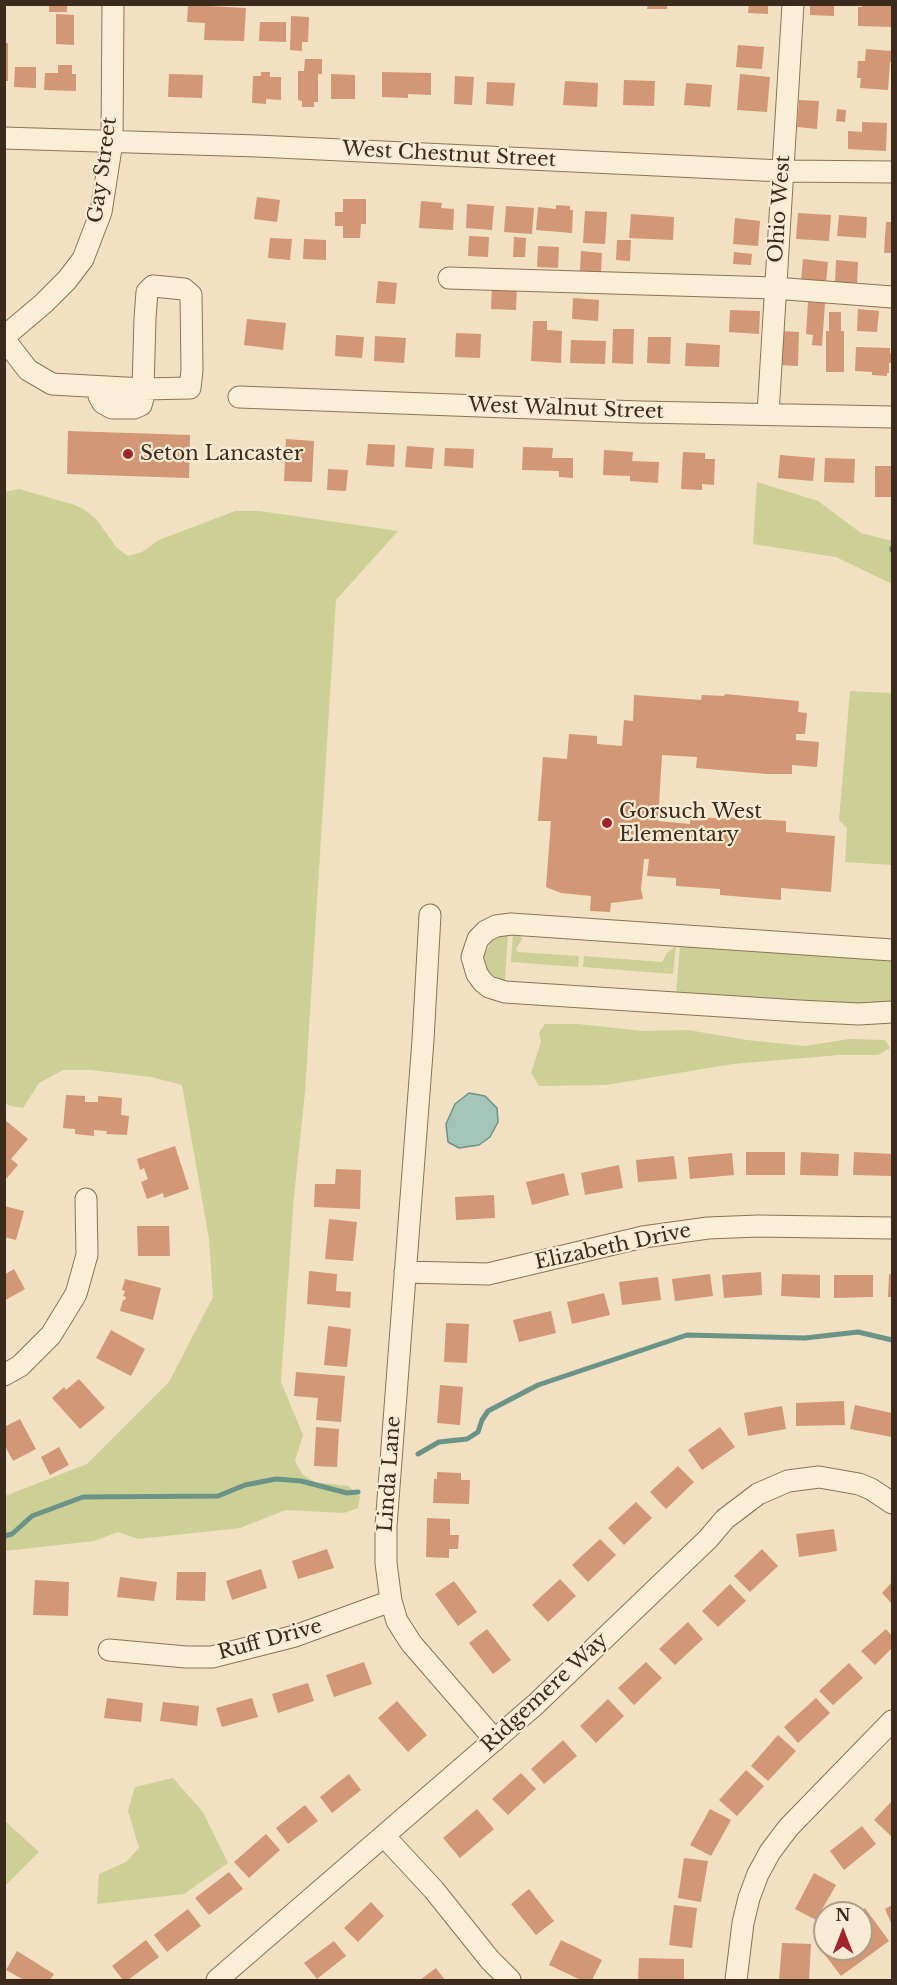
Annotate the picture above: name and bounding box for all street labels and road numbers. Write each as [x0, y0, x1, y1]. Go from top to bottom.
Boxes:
street label: Gay Street [84, 115, 122, 225]
street label: West Chestnut Street [341, 137, 557, 173]
street label: Ohio West [764, 154, 796, 264]
street label: West Walnut Street [468, 394, 664, 424]
street label: Elizabeth Drive [533, 1219, 693, 1275]
street label: Linda Lane [374, 1415, 406, 1533]
street label: Ruff Drive [215, 1615, 325, 1665]
street label: Ridgemere Way [477, 1628, 613, 1758]

